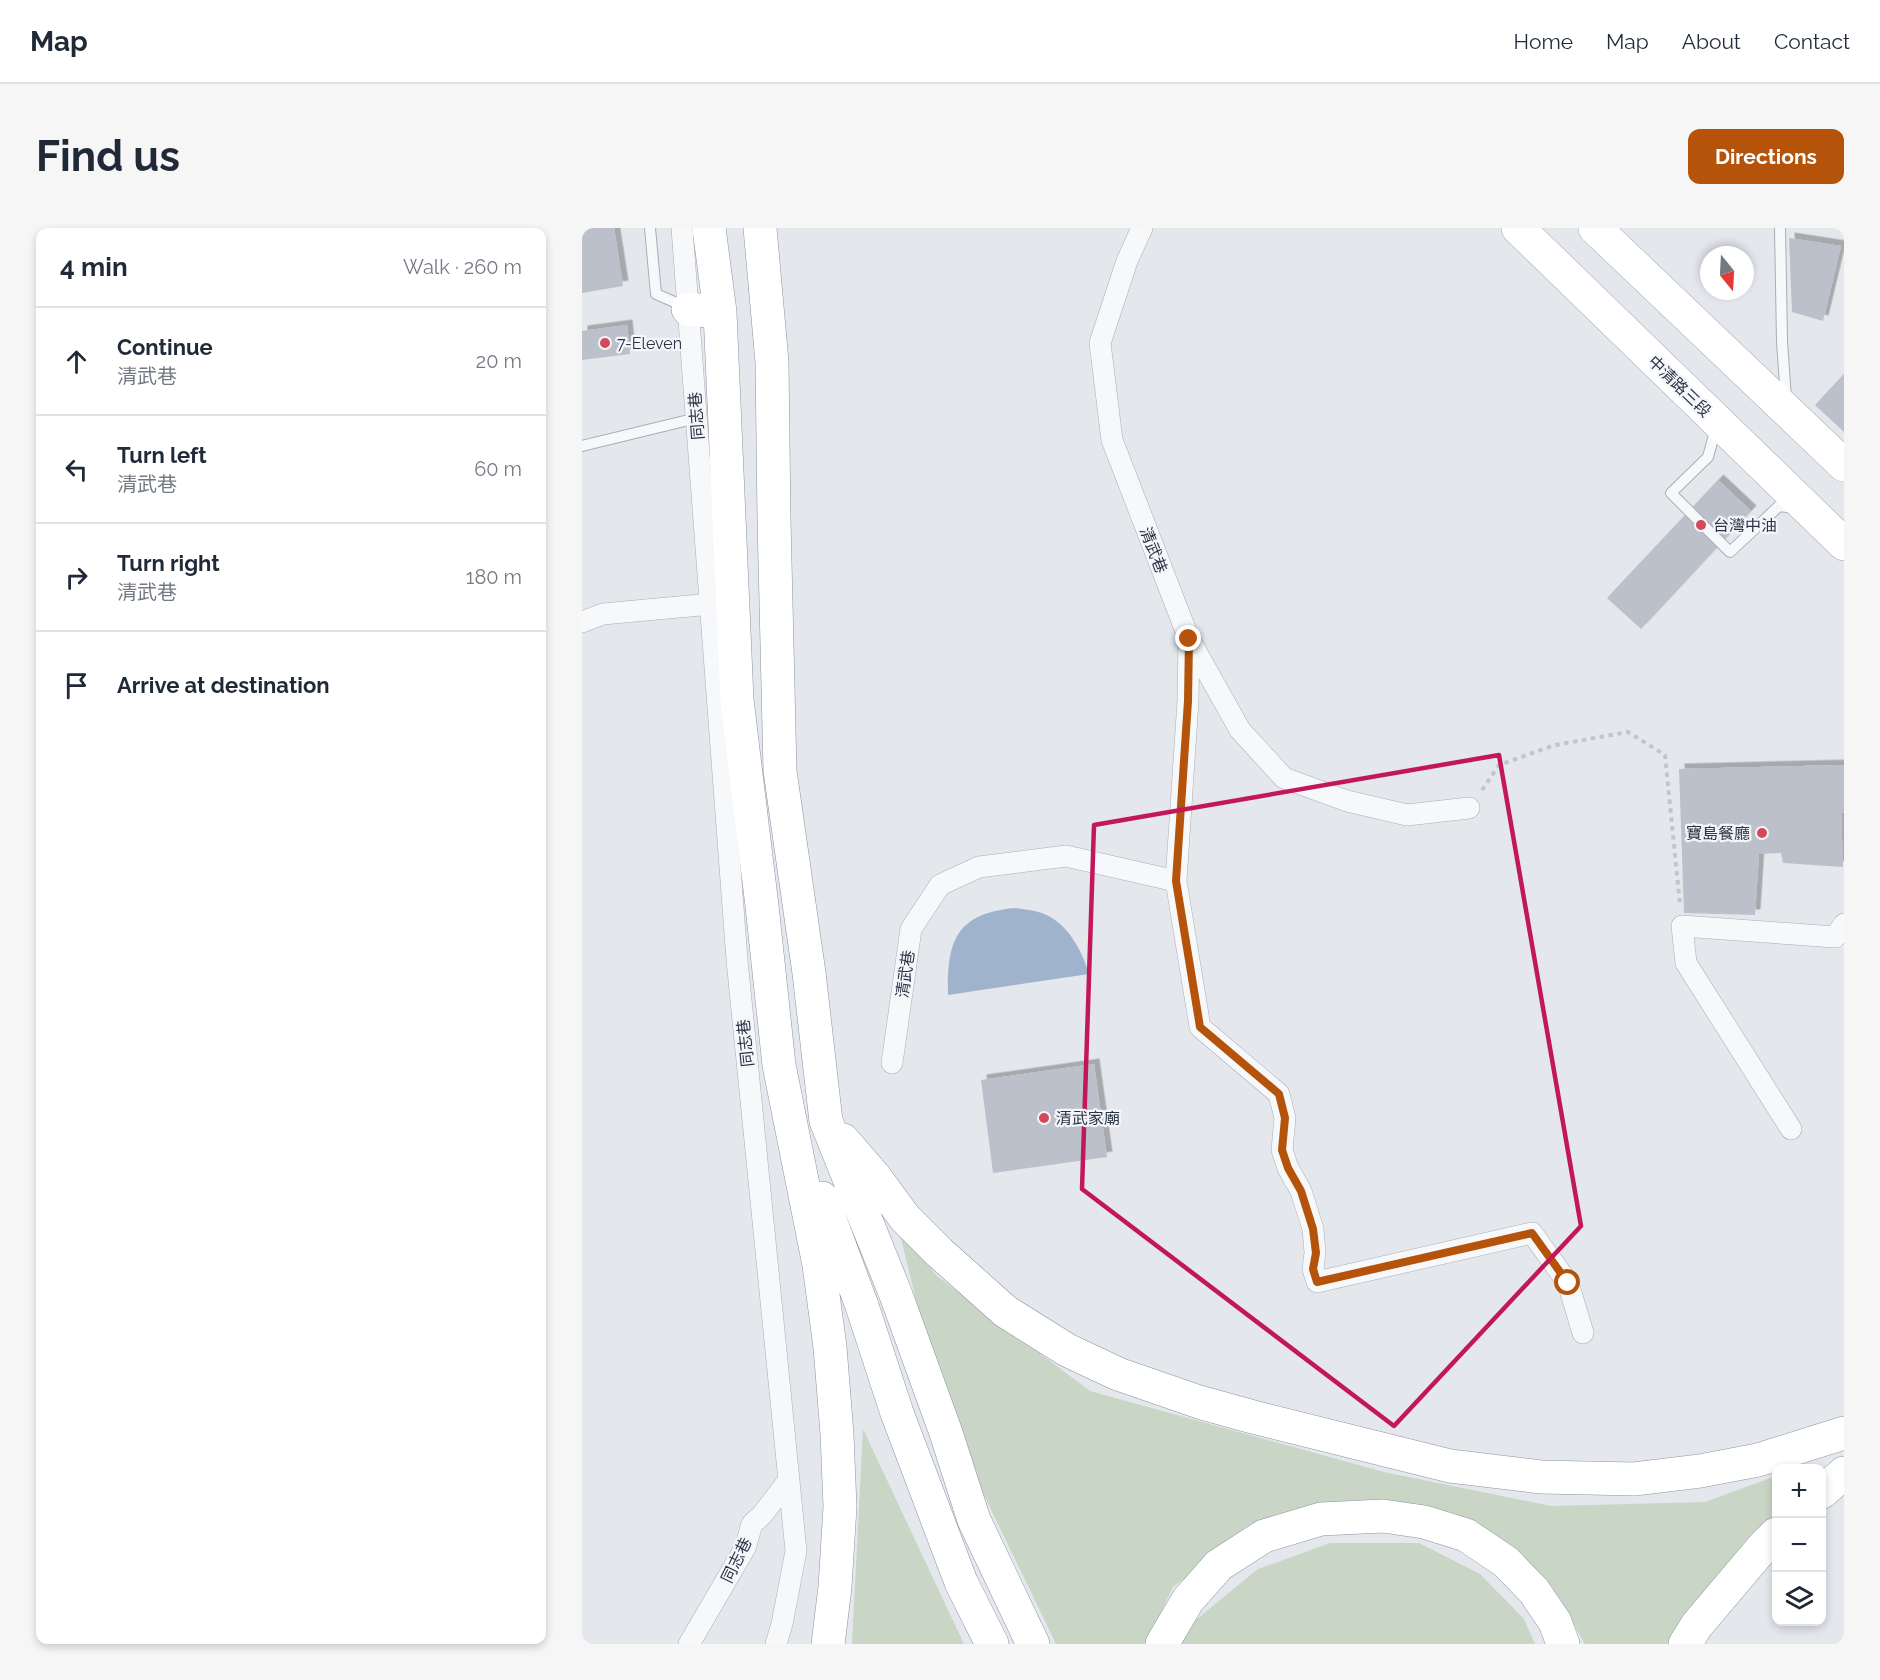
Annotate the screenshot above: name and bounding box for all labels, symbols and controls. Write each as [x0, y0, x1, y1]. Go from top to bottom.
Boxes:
text: Map [30, 25, 88, 58]
text: Home [1514, 29, 1573, 54]
text: Map [1606, 29, 1649, 54]
text: About [1682, 29, 1741, 54]
text: Contact [1774, 29, 1850, 54]
button: Directions [1688, 129, 1844, 184]
text: Find us [36, 132, 180, 181]
north arrow [1700, 246, 1754, 300]
text: 4 min [60, 252, 128, 282]
text: Walk · 260 m [403, 255, 522, 279]
text: Continue [117, 334, 213, 360]
place label: 7-Eleven [617, 334, 682, 353]
marker: 7-Eleven [598, 336, 612, 350]
icon: ahead [60, 345, 93, 378]
text: 20 m [476, 349, 522, 373]
street label: 中清路三段 [1644, 352, 1715, 421]
text: 清武巷 [117, 364, 177, 388]
street label: 同志巷 [685, 391, 708, 441]
text: Turn left [117, 442, 207, 468]
icon: left [60, 453, 93, 486]
text: 60 m [474, 457, 522, 481]
text: 清武巷 [117, 472, 177, 496]
place label: 台灣中油 [1713, 516, 1777, 535]
marker: 台灣中油 [1694, 518, 1708, 532]
street label: 清武巷 [1136, 524, 1171, 576]
text: Turn right [117, 550, 220, 576]
icon: right [60, 561, 93, 594]
text: 180 m [466, 565, 522, 589]
text: 清武巷 [117, 580, 177, 604]
route end [1175, 625, 1201, 651]
icon: arrive [60, 669, 93, 702]
text: Arrive at destination [117, 672, 330, 698]
place label: 寶島餐廳 [1686, 824, 1750, 843]
marker: 寶島餐廳 [1755, 826, 1769, 840]
street label: 清武巷 [893, 949, 918, 999]
street label: 同志巷 [734, 1018, 757, 1068]
place label: 清武家廟 [1056, 1109, 1120, 1128]
marker: 清武家廟 [1037, 1111, 1051, 1125]
route start [1554, 1269, 1580, 1295]
map controls [1772, 1464, 1826, 1626]
button: + [1772, 1464, 1826, 1518]
button: − [1772, 1518, 1826, 1572]
street label: 同志巷 [717, 1534, 756, 1586]
button: layers [1772, 1572, 1826, 1626]

